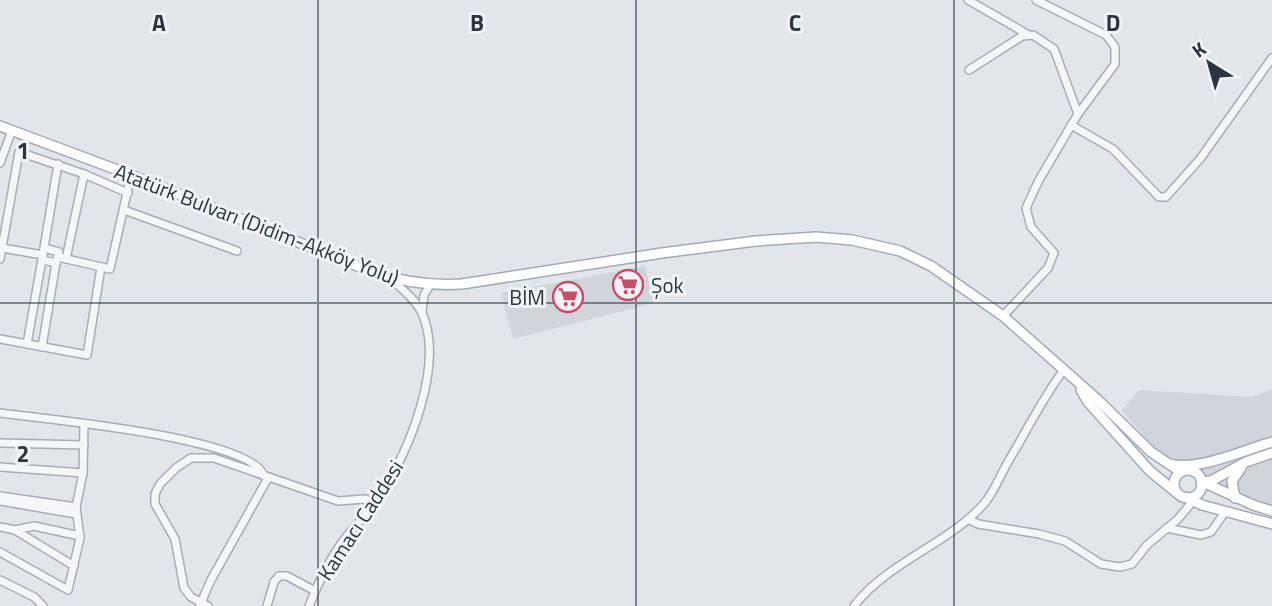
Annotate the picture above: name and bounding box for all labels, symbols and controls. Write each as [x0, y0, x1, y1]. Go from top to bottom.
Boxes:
text: A [152, 5, 166, 40]
text: B [470, 5, 484, 40]
text: C [789, 5, 801, 40]
text: D [1106, 5, 1120, 40]
north arrow [1174, 28, 1244, 98]
text: K [1185, 34, 1212, 64]
text: 1 [17, 133, 29, 168]
street label: Atatürk Bulvarı (Didim-Akköy Yolu) [110, 155, 404, 293]
supermarket icon: Şok [611, 268, 645, 302]
place label: Şok [651, 269, 684, 301]
supermarket icon: BİM [551, 280, 585, 314]
place label: BİM [509, 281, 545, 313]
text: 2 [17, 436, 29, 471]
street label: Kamacı Caddesi [309, 453, 411, 587]

